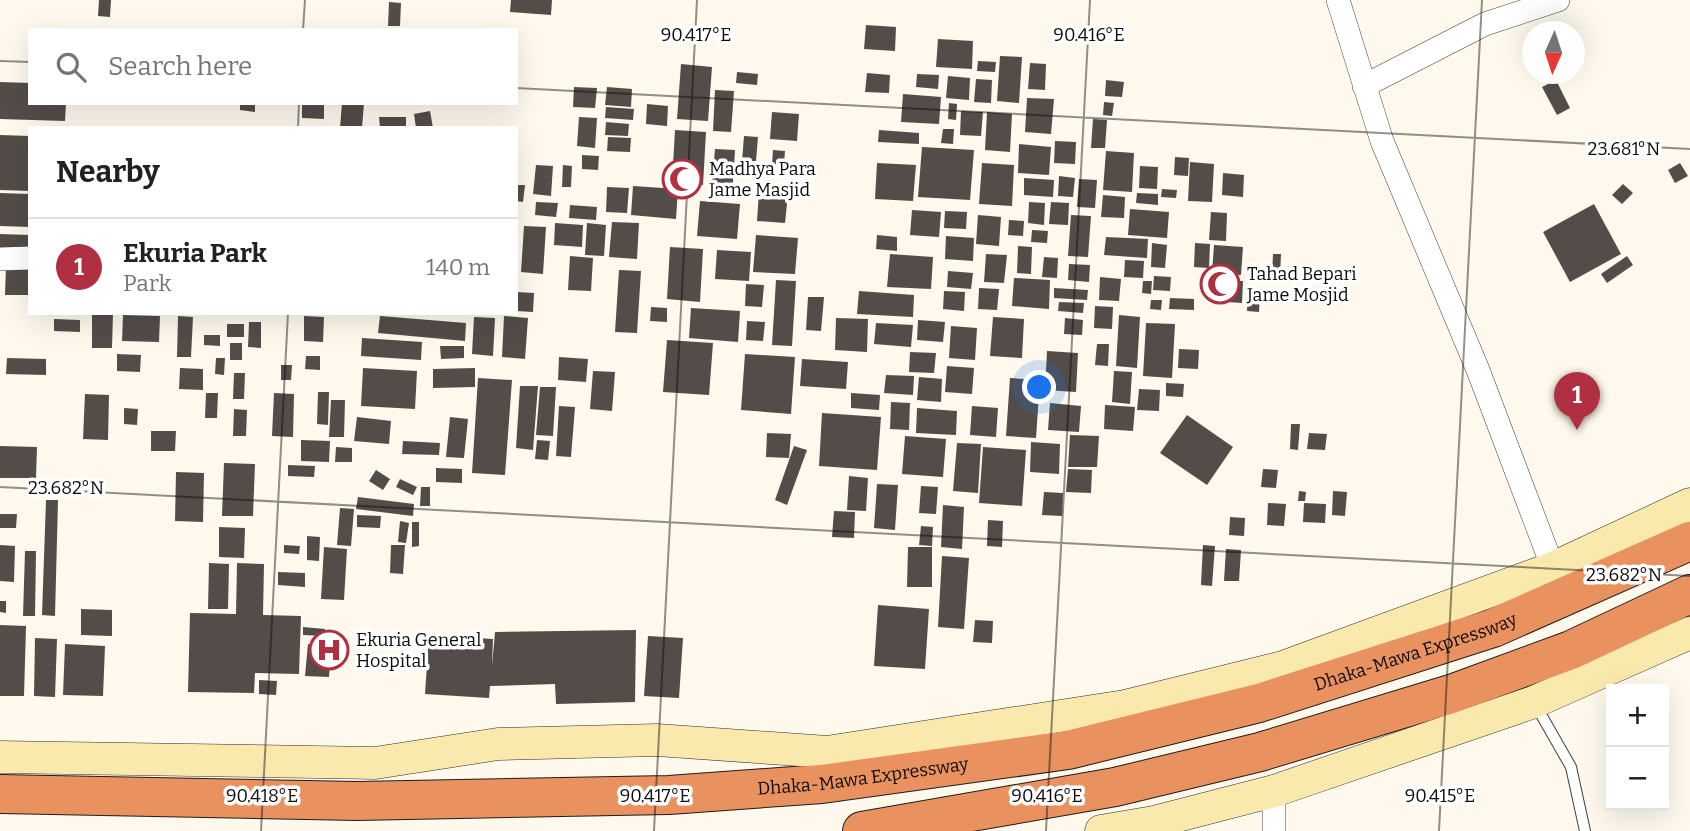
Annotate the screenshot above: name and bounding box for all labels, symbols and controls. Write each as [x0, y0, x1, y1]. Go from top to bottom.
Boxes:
north arrow [1522, 21, 1585, 84]
text: 90.417°E [661, 24, 731, 46]
text: 90.416°E [1053, 24, 1125, 46]
search box [28, 28, 518, 105]
icon: search [52, 48, 90, 86]
text: Search here [108, 51, 252, 82]
text: 23.681°N [1588, 138, 1660, 160]
text: Nearby [56, 154, 160, 190]
mosque icon: Madhya Para Jame Masjid [661, 158, 703, 200]
place label: Madhya Para Jame Masjid [708, 158, 816, 201]
text: Ekuria Park [123, 238, 267, 269]
text: 1 [74, 253, 84, 281]
text: 140 m [426, 253, 490, 281]
mosque icon: Tahad Bepari Jame Mosjid [1199, 263, 1241, 305]
place label: Tahad Bepari Jame Mosjid [1246, 263, 1357, 306]
text: Park [123, 269, 172, 297]
your location [1022, 370, 1056, 404]
pin: 1 [1554, 372, 1600, 430]
text: 23.682°N [28, 477, 104, 499]
text: 23.682°N [1586, 564, 1662, 586]
street label: Dhaka-Mawa Expressway [1311, 608, 1521, 696]
hospital icon: Ekuria General Hospital [308, 629, 350, 671]
place label: Ekuria General Hospital [356, 629, 481, 672]
map controls [1606, 684, 1669, 810]
button: + [1606, 684, 1669, 747]
button: − [1606, 747, 1669, 810]
street label: Dhaka-Mawa Expressway [757, 753, 970, 800]
text: 90.418°E [226, 785, 298, 807]
text: 90.417°E [620, 785, 690, 807]
text: 90.416°E [1011, 785, 1083, 807]
text: 90.415°E [1405, 785, 1475, 807]

